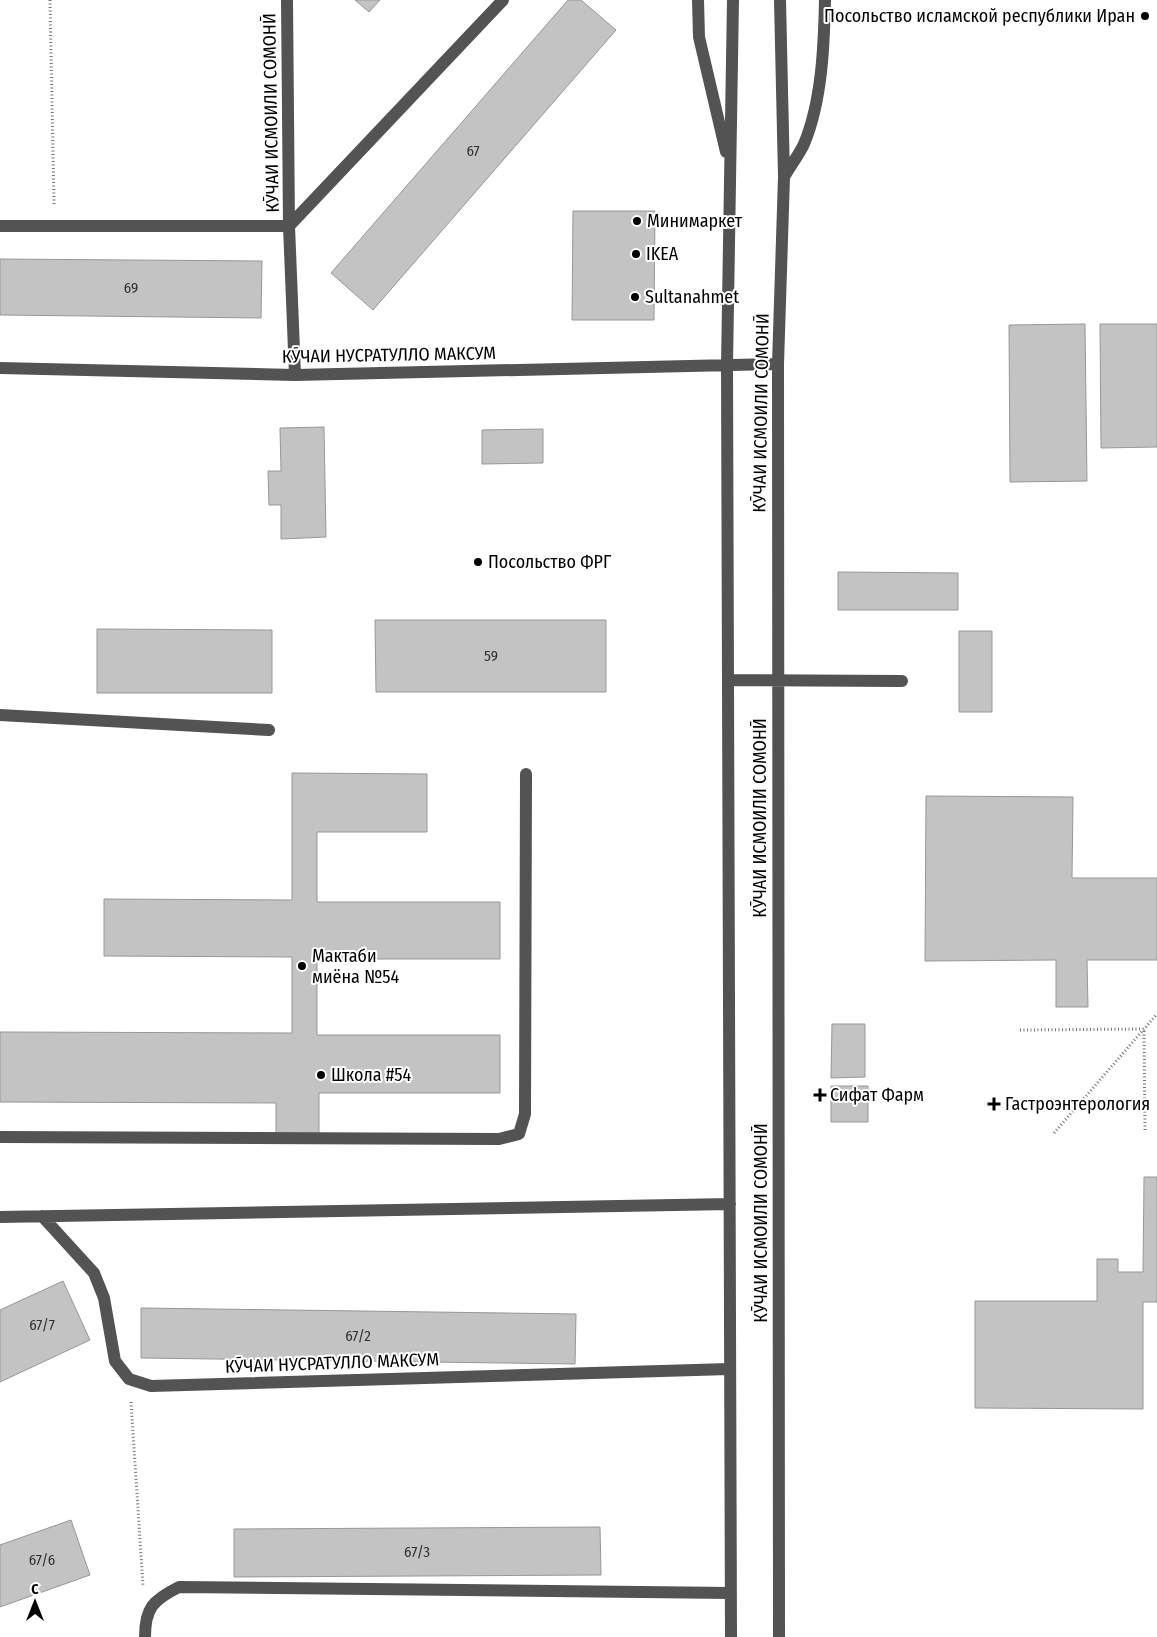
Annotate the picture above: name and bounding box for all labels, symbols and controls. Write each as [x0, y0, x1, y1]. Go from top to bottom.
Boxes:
place label: Посольство исламской республики Иран [824, 5, 1135, 27]
marker: Посольство исламской республики Иран [1139, 10, 1151, 22]
street label: КӮЧАИ ИСМОИЛИ СОМОНӢ [258, 13, 284, 213]
house number: 67 [466, 142, 480, 160]
place label: Минимаркет [647, 210, 743, 232]
marker: Минимаркет [631, 215, 643, 227]
place label: IKEA [646, 243, 679, 265]
marker: IKEA [630, 248, 642, 260]
house number: 69 [124, 279, 138, 297]
place label: Sultanahmet [645, 286, 739, 308]
marker: Sultanahmet [629, 291, 641, 303]
street label: КӮЧАИ ИСМОИЛИ СОМОНӢ [748, 313, 774, 513]
street label: КӮЧАИ НУСРАТУЛЛО МАКСУМ [282, 342, 496, 368]
place label: Посольство ФРГ [488, 551, 612, 573]
marker: Посольство ФРГ [472, 556, 484, 568]
house number: 59 [484, 647, 498, 665]
street label: КӮЧАИ ИСМОИЛИ СОМОНӢ [749, 718, 771, 918]
place label: Мактаби миёна №54 [312, 945, 400, 988]
marker: Мактаби миёна №54 [296, 960, 308, 972]
place label: Школа #54 [331, 1064, 411, 1086]
marker: Школа #54 [315, 1069, 327, 1081]
place label: Сифат Фарм [830, 1084, 924, 1106]
marker: Сифат Фарм [814, 1089, 826, 1101]
place label: Гастроэнтерология [1005, 1093, 1150, 1115]
marker: Гастроэнтерология [987, 1097, 1001, 1111]
street label: КӮЧАИ ИСМОИЛИ СОМОНӢ [750, 1123, 772, 1323]
house number: 67/7 [29, 1316, 55, 1334]
house number: 67/2 [345, 1327, 371, 1345]
street label: КӮЧАИ НУСРАТУЛЛО МАКСУМ [225, 1348, 439, 1378]
house number: 67/3 [404, 1543, 430, 1561]
house number: 67/6 [29, 1551, 55, 1569]
north arrow [10, 1577, 60, 1627]
text: С [31, 1581, 39, 1598]

